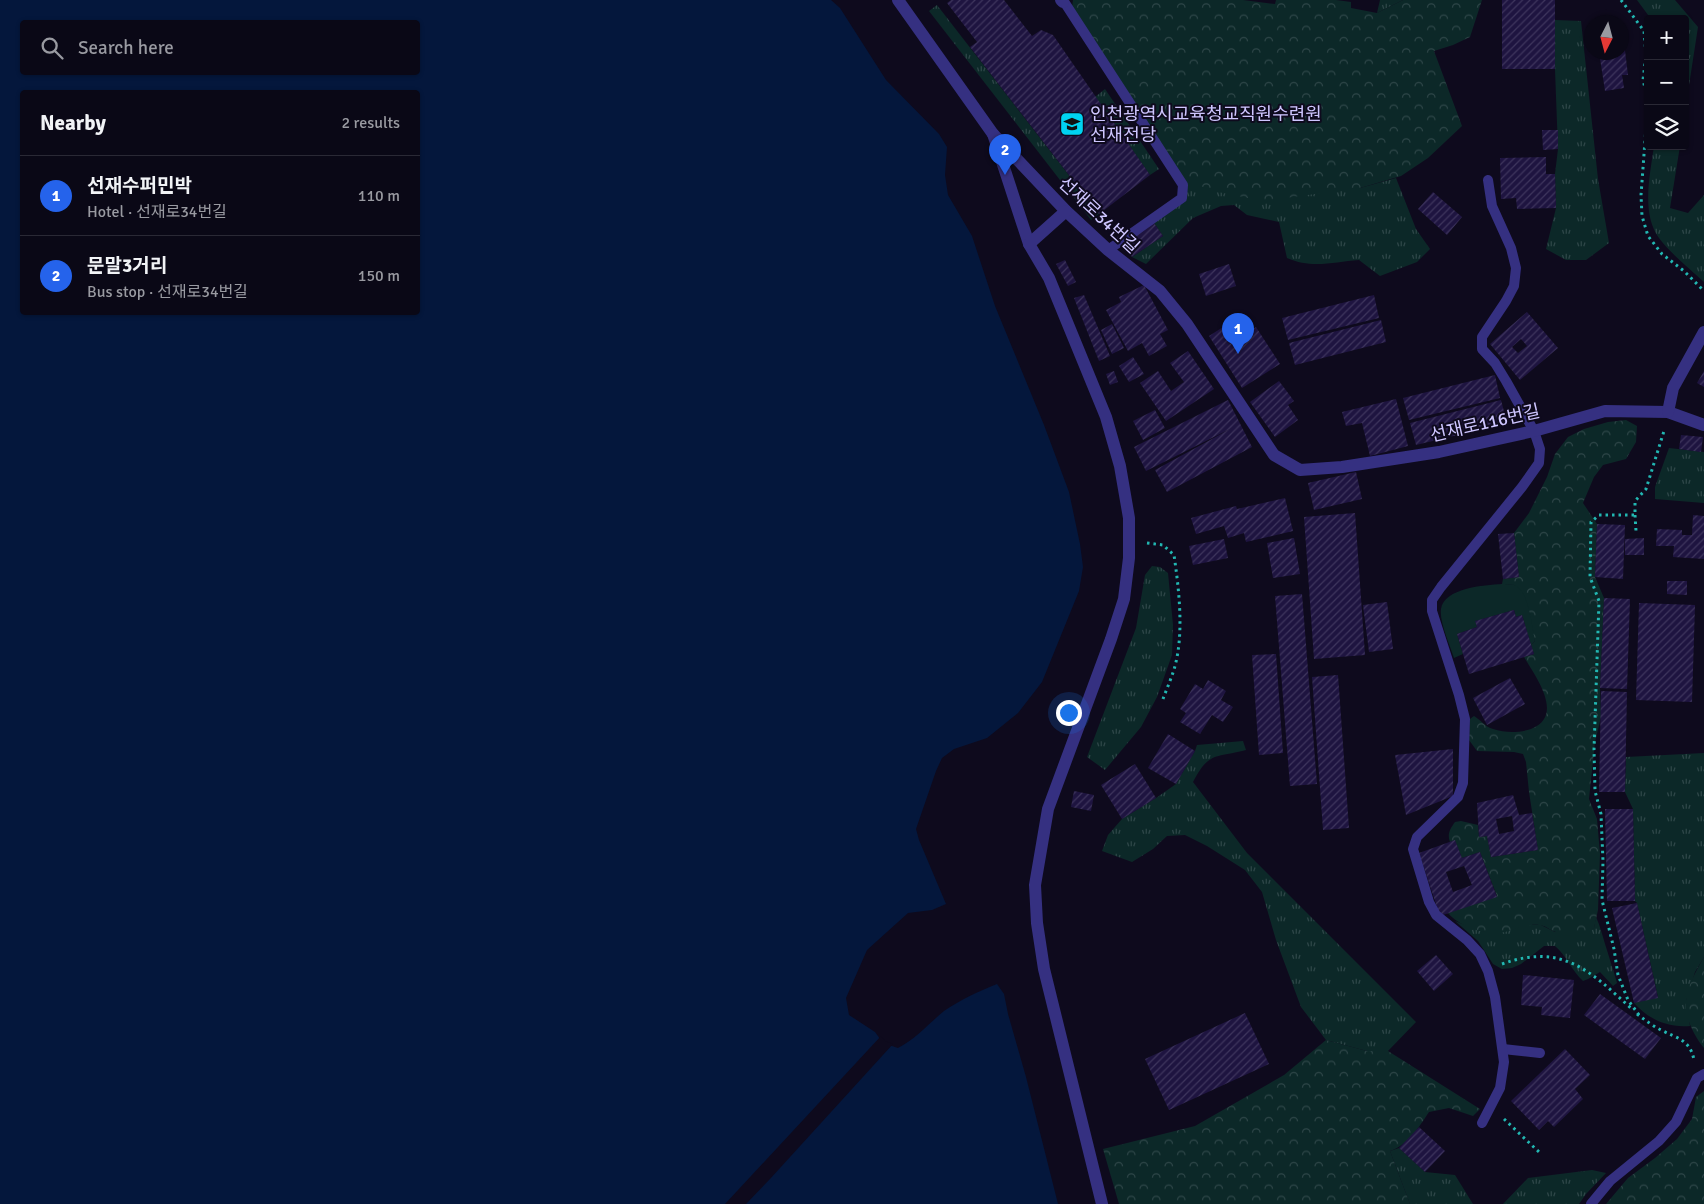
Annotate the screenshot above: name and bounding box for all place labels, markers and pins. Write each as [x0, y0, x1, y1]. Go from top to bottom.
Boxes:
place label: 인천광역시교육청교직원수련원 선재전당 [1090, 103, 1322, 146]
school or university icon: 인천광역시교육청교직원수련원 선재전당 [1059, 111, 1085, 137]
pin: 2 [989, 134, 1021, 175]
pin: 1 [1222, 313, 1254, 354]

